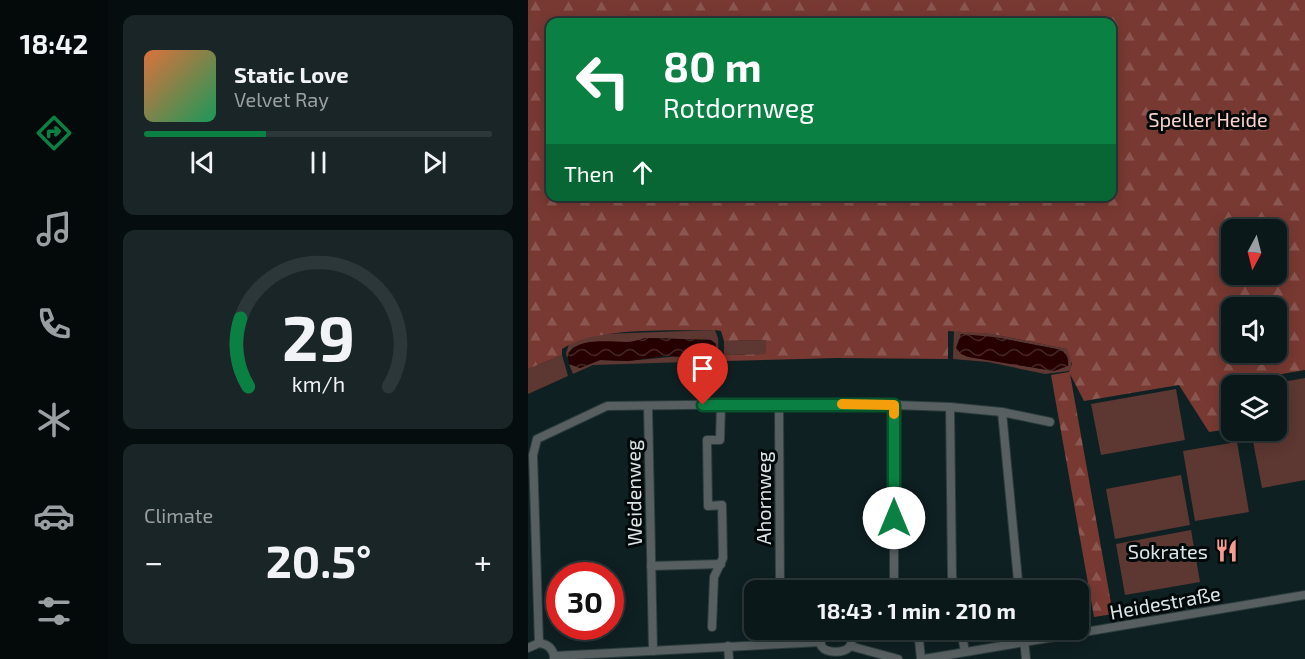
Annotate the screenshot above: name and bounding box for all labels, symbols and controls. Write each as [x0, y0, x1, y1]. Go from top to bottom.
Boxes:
text: 18:42 [20, 27, 88, 59]
text: 80 m [663, 40, 762, 90]
icon: left [564, 42, 642, 120]
text: Static Love [234, 61, 349, 87]
text: Velvet Ray [234, 87, 329, 111]
text: Rotdornweg [663, 91, 814, 123]
park label: Speller Heide [1148, 107, 1268, 131]
icon: directions [33, 112, 75, 154]
icon: previous [186, 146, 219, 179]
icon: pause [302, 146, 335, 179]
icon: next [418, 146, 451, 179]
icon: ahead [626, 156, 659, 189]
text: Then [564, 160, 614, 186]
icon: music [33, 208, 75, 250]
north arrow [1221, 219, 1287, 285]
map controls [1221, 219, 1287, 441]
button: sound [1221, 297, 1287, 363]
text: 29 [281, 299, 355, 374]
icon: phone [33, 303, 75, 345]
pin [677, 343, 728, 405]
icon: arrive [686, 352, 719, 385]
text: km/h [291, 371, 345, 396]
button: layers [1221, 375, 1287, 441]
icon: climate [33, 399, 75, 441]
street label: Weidenweg [620, 440, 646, 546]
street label: Ahornweg [751, 451, 775, 545]
position arrow [862, 486, 926, 550]
icon: car [33, 495, 75, 537]
text: Climate [144, 503, 213, 527]
text: 20.5° [266, 533, 371, 587]
restaurant icon: Sokrates [1213, 538, 1239, 564]
place label: Sokrates [1128, 539, 1208, 563]
text: − [144, 541, 163, 581]
text: + [474, 541, 492, 581]
speed limit sign: 30 [546, 562, 624, 640]
street label: Heidestraße [1108, 580, 1222, 624]
icon: filters [33, 590, 75, 632]
text: 18:43 · 1 min · 210 m [817, 597, 1016, 623]

